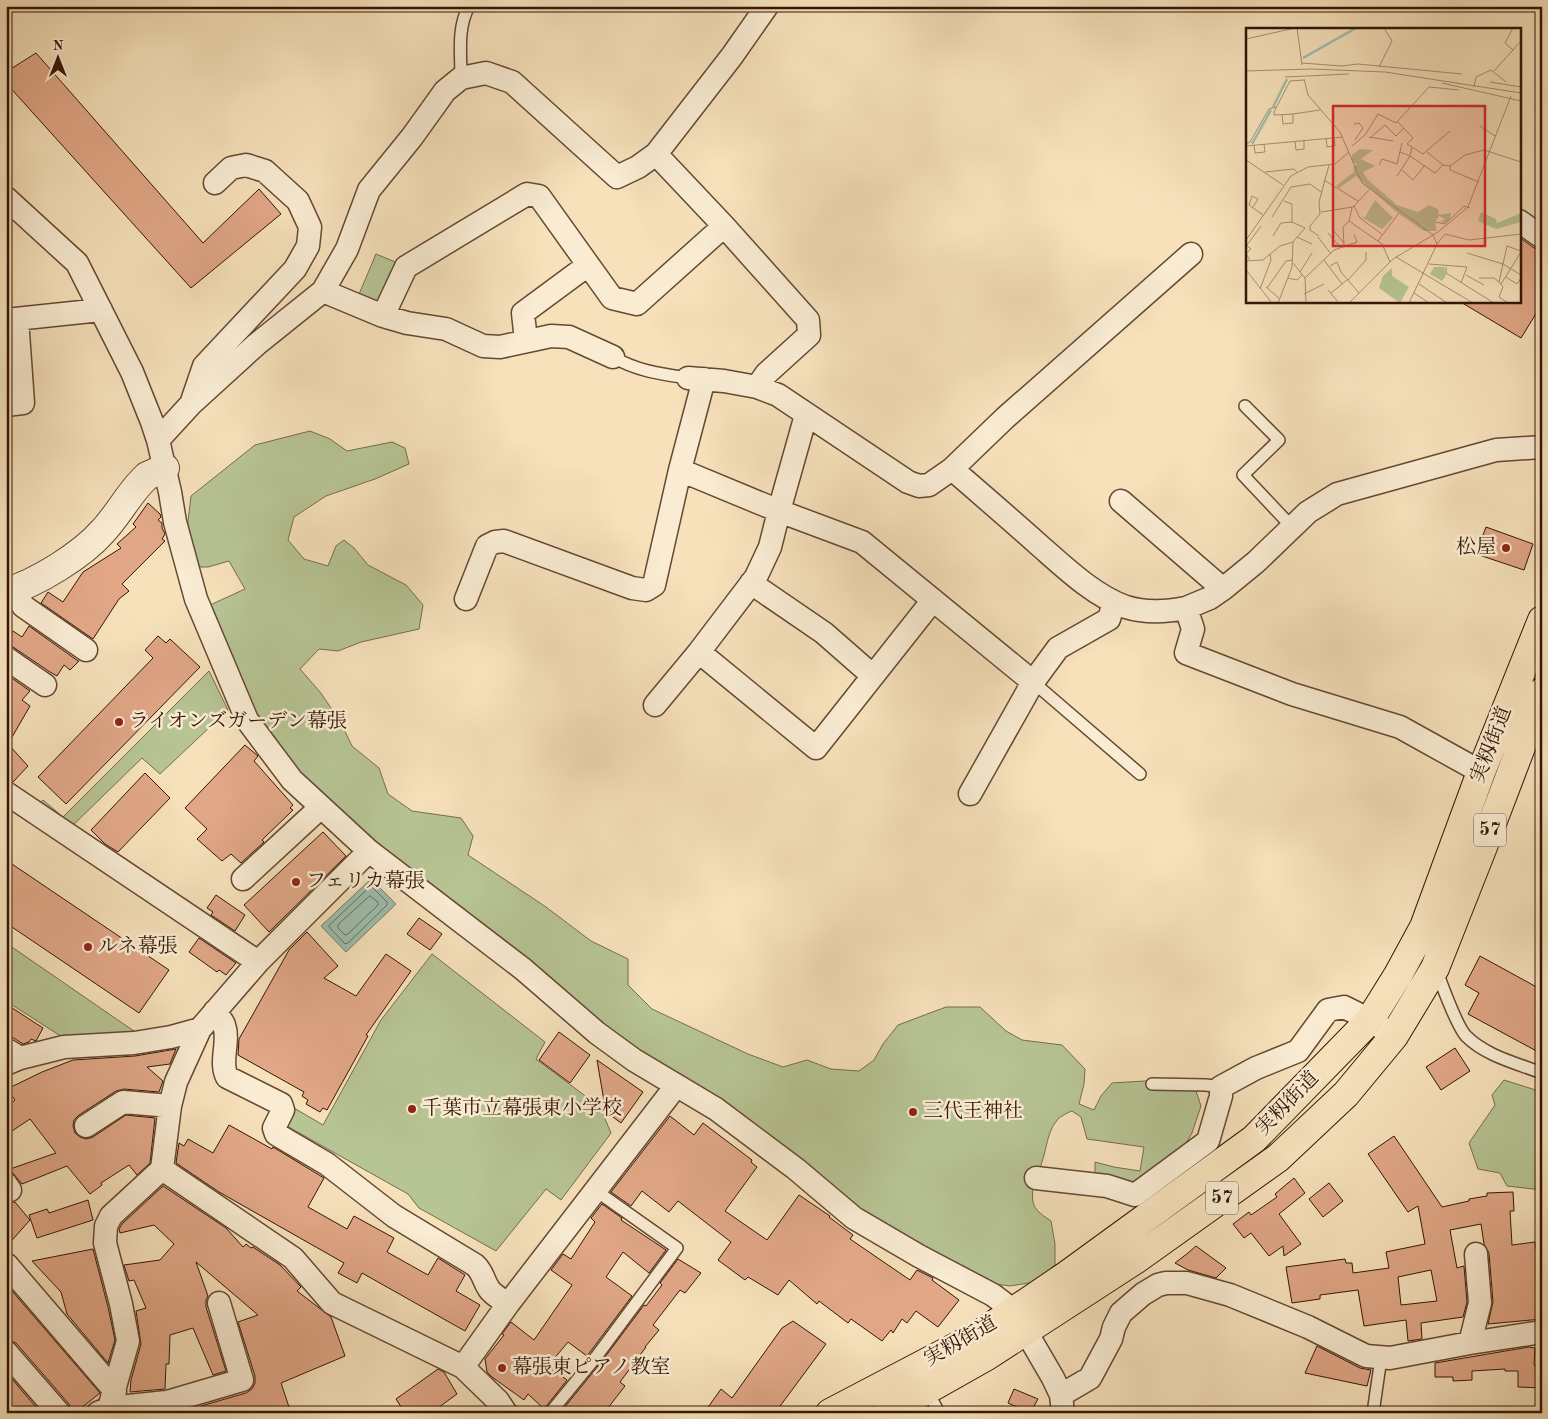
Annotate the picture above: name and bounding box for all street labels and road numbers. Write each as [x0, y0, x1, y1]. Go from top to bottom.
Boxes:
street label: 実籾街道 [1466, 703, 1516, 786]
road number: 57 [1474, 814, 1506, 846]
street label: 実籾街道 [1252, 1067, 1323, 1140]
road number: 57 [1206, 1182, 1238, 1214]
street label: 実籾街道 [920, 1312, 1001, 1371]

